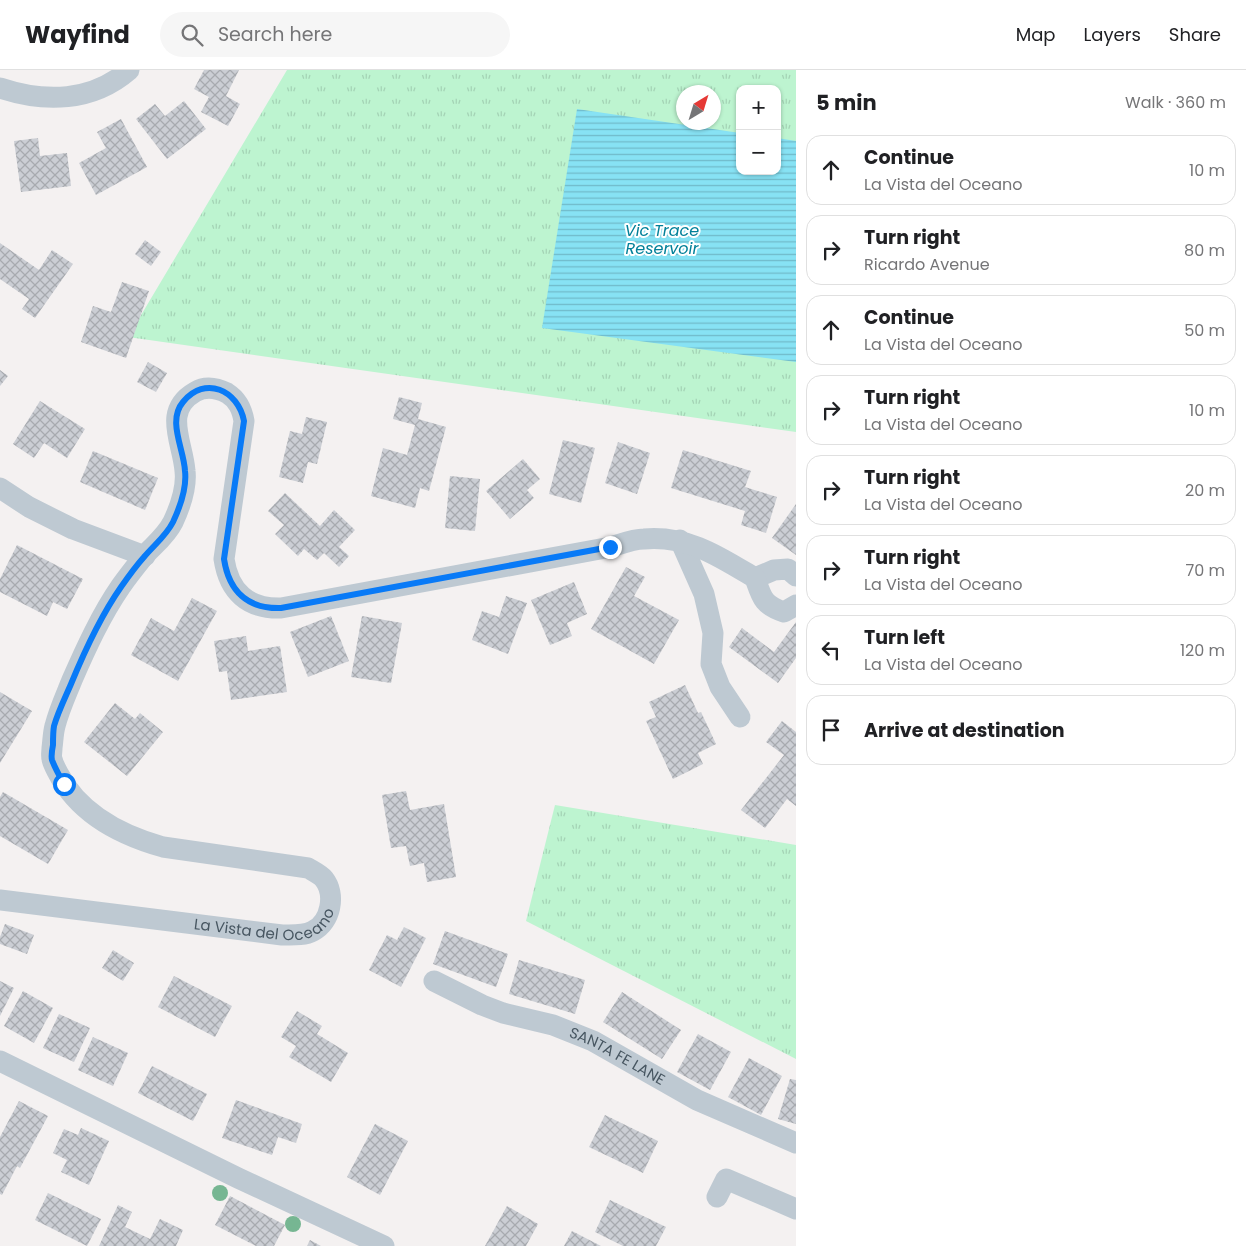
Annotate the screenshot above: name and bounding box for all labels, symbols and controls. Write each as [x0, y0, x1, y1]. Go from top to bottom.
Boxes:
search box [160, 12, 510, 57]
text: Wayfind [25, 18, 130, 51]
icon: search [178, 21, 206, 49]
text: Search here [218, 21, 332, 48]
text: Map [1016, 22, 1056, 47]
text: Layers [1084, 22, 1141, 47]
text: Share [1169, 22, 1221, 47]
north arrow [676, 85, 721, 130]
map controls [736, 85, 781, 175]
button: + [736, 85, 781, 130]
text: 5 min [816, 88, 877, 117]
text: Walk · 360 m [1125, 91, 1226, 114]
button: − [736, 130, 781, 175]
text: Continue [864, 144, 954, 171]
icon: ahead [817, 156, 845, 184]
text: 10 m [1189, 159, 1225, 182]
text: La Vista del Oceano [864, 173, 1022, 196]
water label: Vic Trace Reservoir [625, 219, 700, 260]
text: Turn right [864, 224, 960, 251]
icon: right [817, 236, 845, 264]
text: 80 m [1184, 239, 1225, 262]
text: Ricardo Avenue [864, 253, 990, 276]
text: Continue [864, 304, 954, 331]
icon: ahead [817, 316, 845, 344]
text: 50 m [1184, 319, 1225, 342]
text: La Vista del Oceano [864, 333, 1022, 356]
text: Turn right [864, 384, 960, 411]
icon: right [817, 396, 845, 424]
text: 10 m [1189, 399, 1225, 422]
text: La Vista del Oceano [864, 413, 1022, 436]
text: Turn right [864, 464, 960, 491]
icon: right [817, 476, 845, 504]
text: 20 m [1185, 479, 1225, 502]
text: La Vista del Oceano [864, 493, 1022, 516]
route end [599, 536, 622, 559]
text: Turn right [864, 544, 960, 571]
icon: right [817, 556, 845, 584]
text: 70 m [1185, 559, 1225, 582]
text: La Vista del Oceano [864, 573, 1022, 596]
text: Turn left [864, 624, 945, 651]
icon: left [817, 636, 845, 664]
text: 120 m [1180, 639, 1225, 662]
text: La Vista del Oceano [864, 653, 1022, 676]
icon: arrive [817, 716, 845, 744]
text: Arrive at destination [864, 717, 1065, 744]
route start [53, 773, 76, 796]
street label: La Vista del Oceano [193, 905, 339, 945]
street label: SANTA FE LANE [566, 1022, 669, 1090]

